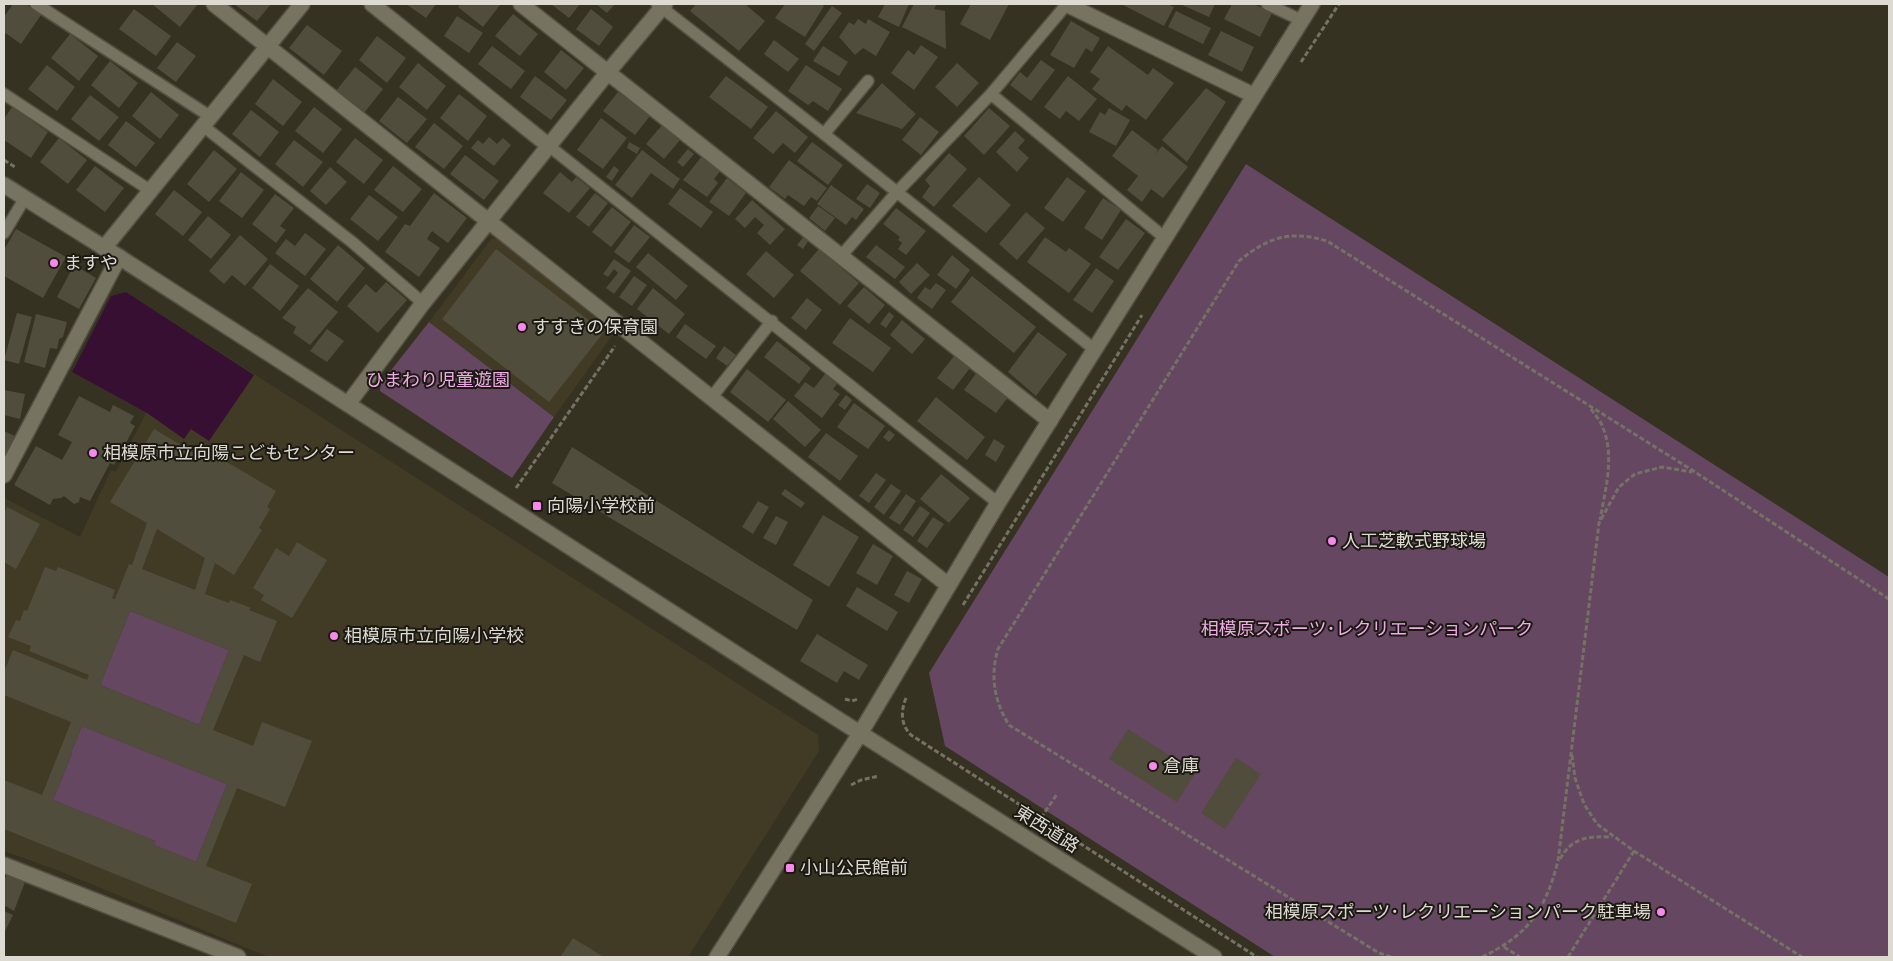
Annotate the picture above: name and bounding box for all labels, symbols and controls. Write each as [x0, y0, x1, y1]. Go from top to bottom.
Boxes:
place label: ますや [64, 252, 118, 273]
marker: ますや [48, 257, 60, 269]
place label: すすきの保育園 [532, 316, 658, 337]
marker: すすきの保育園 [516, 321, 528, 333]
park label: ひまわり児童遊園 [366, 369, 510, 390]
place label: 相模原市立向陽こどもセンター [103, 442, 355, 463]
marker: 相模原市立向陽こどもセンター [87, 447, 99, 459]
place label: 向陽小学校前 [547, 495, 655, 516]
marker: 向陽小学校前 [531, 500, 543, 512]
place label: 人工芝軟式野球場 [1342, 530, 1486, 551]
marker: 人工芝軟式野球場 [1326, 535, 1338, 547]
park label: 相模原スポーツ･レクリエーションパーク [1201, 618, 1533, 639]
place label: 相模原市立向陽小学校 [344, 625, 524, 646]
marker: 相模原市立向陽小学校 [328, 630, 340, 642]
place label: 倉庫 [1163, 755, 1199, 776]
marker: 倉庫 [1147, 760, 1159, 772]
street label: 東西道路 [1011, 801, 1083, 857]
place label: 小山公民館前 [800, 857, 908, 878]
marker: 小山公民館前 [784, 862, 796, 874]
place label: 相模原スポーツ･レクリエーションパーク駐車場 [1265, 901, 1651, 922]
marker: 相模原スポーツ･レクリエーションパーク駐車場 [1655, 906, 1667, 918]

